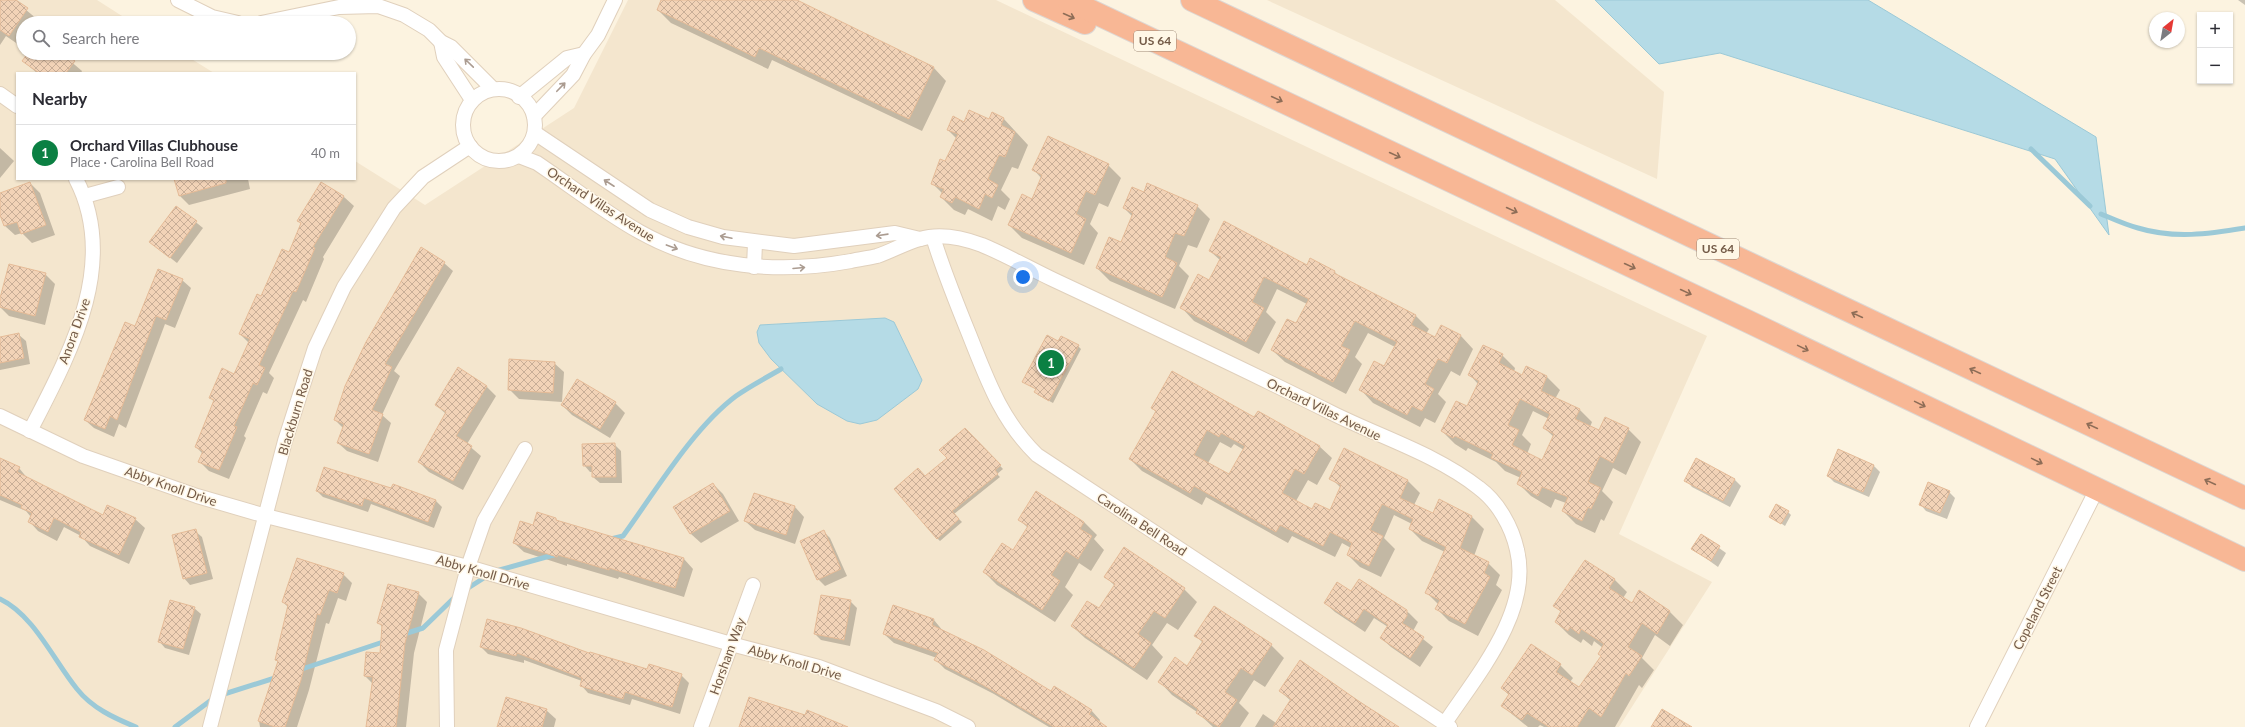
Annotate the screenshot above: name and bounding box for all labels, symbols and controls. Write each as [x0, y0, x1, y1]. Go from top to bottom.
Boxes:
north arrow [2149, 12, 2185, 48]
map controls [2197, 12, 2233, 84]
button: + [2197, 12, 2233, 48]
one-way arrow [1063, 13, 1075, 20]
search box [16, 16, 356, 60]
icon: search [30, 27, 52, 49]
text: Search here [62, 29, 139, 47]
road number: US 64 [1134, 31, 1176, 51]
button: − [2197, 48, 2233, 84]
one-way arrow [464, 58, 474, 68]
one-way arrow [556, 82, 566, 92]
text: Nearby [32, 88, 87, 109]
one-way arrow [1271, 96, 1283, 103]
text: Orchard Villas Clubhouse [70, 136, 238, 154]
text: 1 [41, 145, 49, 161]
text: 40 m [311, 145, 340, 161]
one-way arrow [1389, 152, 1401, 159]
text: Place · Carolina Bell Road [70, 154, 214, 170]
street label: Orchard Villas Avenue [544, 163, 658, 245]
one-way arrow [603, 179, 614, 187]
one-way arrow [1506, 207, 1518, 214]
one-way arrow [876, 231, 889, 238]
one-way arrow [719, 233, 732, 241]
road number: US 64 [1697, 239, 1739, 259]
one-way arrow [665, 243, 677, 251]
one-way arrow [1624, 263, 1636, 270]
one-way arrow [792, 264, 805, 271]
your location [1013, 267, 1033, 287]
one-way arrow [1679, 289, 1691, 296]
street label: Anora Drive [55, 296, 93, 366]
one-way arrow [1852, 311, 1864, 318]
one-way arrow [1797, 345, 1809, 352]
pin: 1 [1038, 348, 1064, 378]
street label: Blackburn Road [274, 367, 316, 457]
one-way arrow [1969, 367, 1981, 374]
street label: Orchard Villas Avenue [1264, 374, 1384, 444]
one-way arrow [1914, 401, 1926, 408]
one-way arrow [2086, 422, 2098, 429]
one-way arrow [2031, 458, 2043, 465]
street label: Abby Knoll Drive [123, 463, 219, 509]
one-way arrow [2204, 478, 2216, 485]
street label: Carolina Bell Road [1094, 489, 1190, 559]
street label: Abby Knoll Drive [434, 551, 532, 593]
street label: Copeland Street [2009, 563, 2065, 652]
street label: Horsham Way [706, 615, 748, 697]
street label: Abby Knoll Drive [746, 641, 844, 683]

